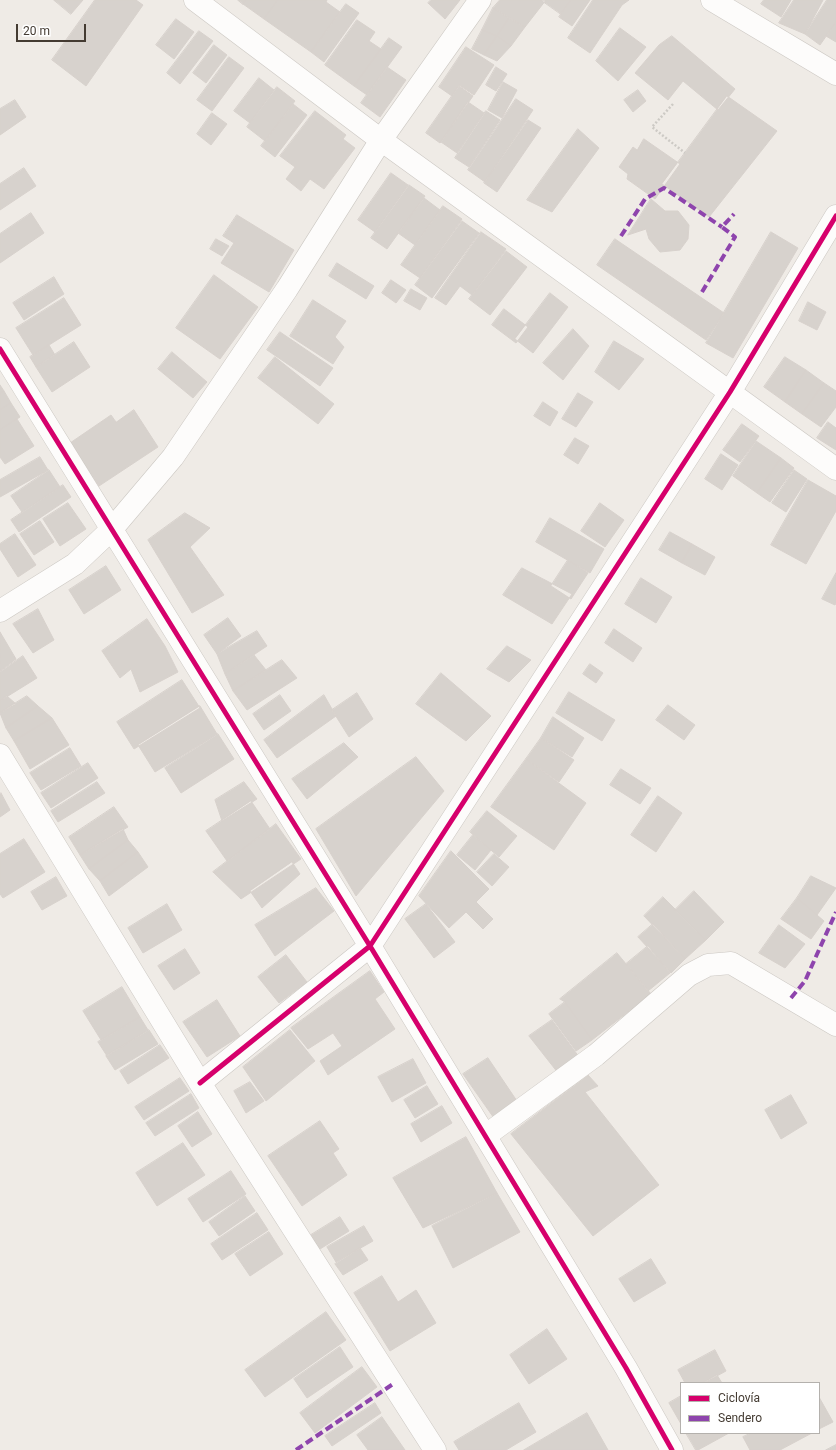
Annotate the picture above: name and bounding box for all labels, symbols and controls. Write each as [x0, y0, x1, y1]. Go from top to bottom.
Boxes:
scale bar [18, 16, 88, 42]
text: 20 m [23, 24, 50, 38]
legend [680, 1382, 820, 1434]
text: Ciclovía [718, 1391, 760, 1405]
text: Sendero [718, 1411, 762, 1425]

